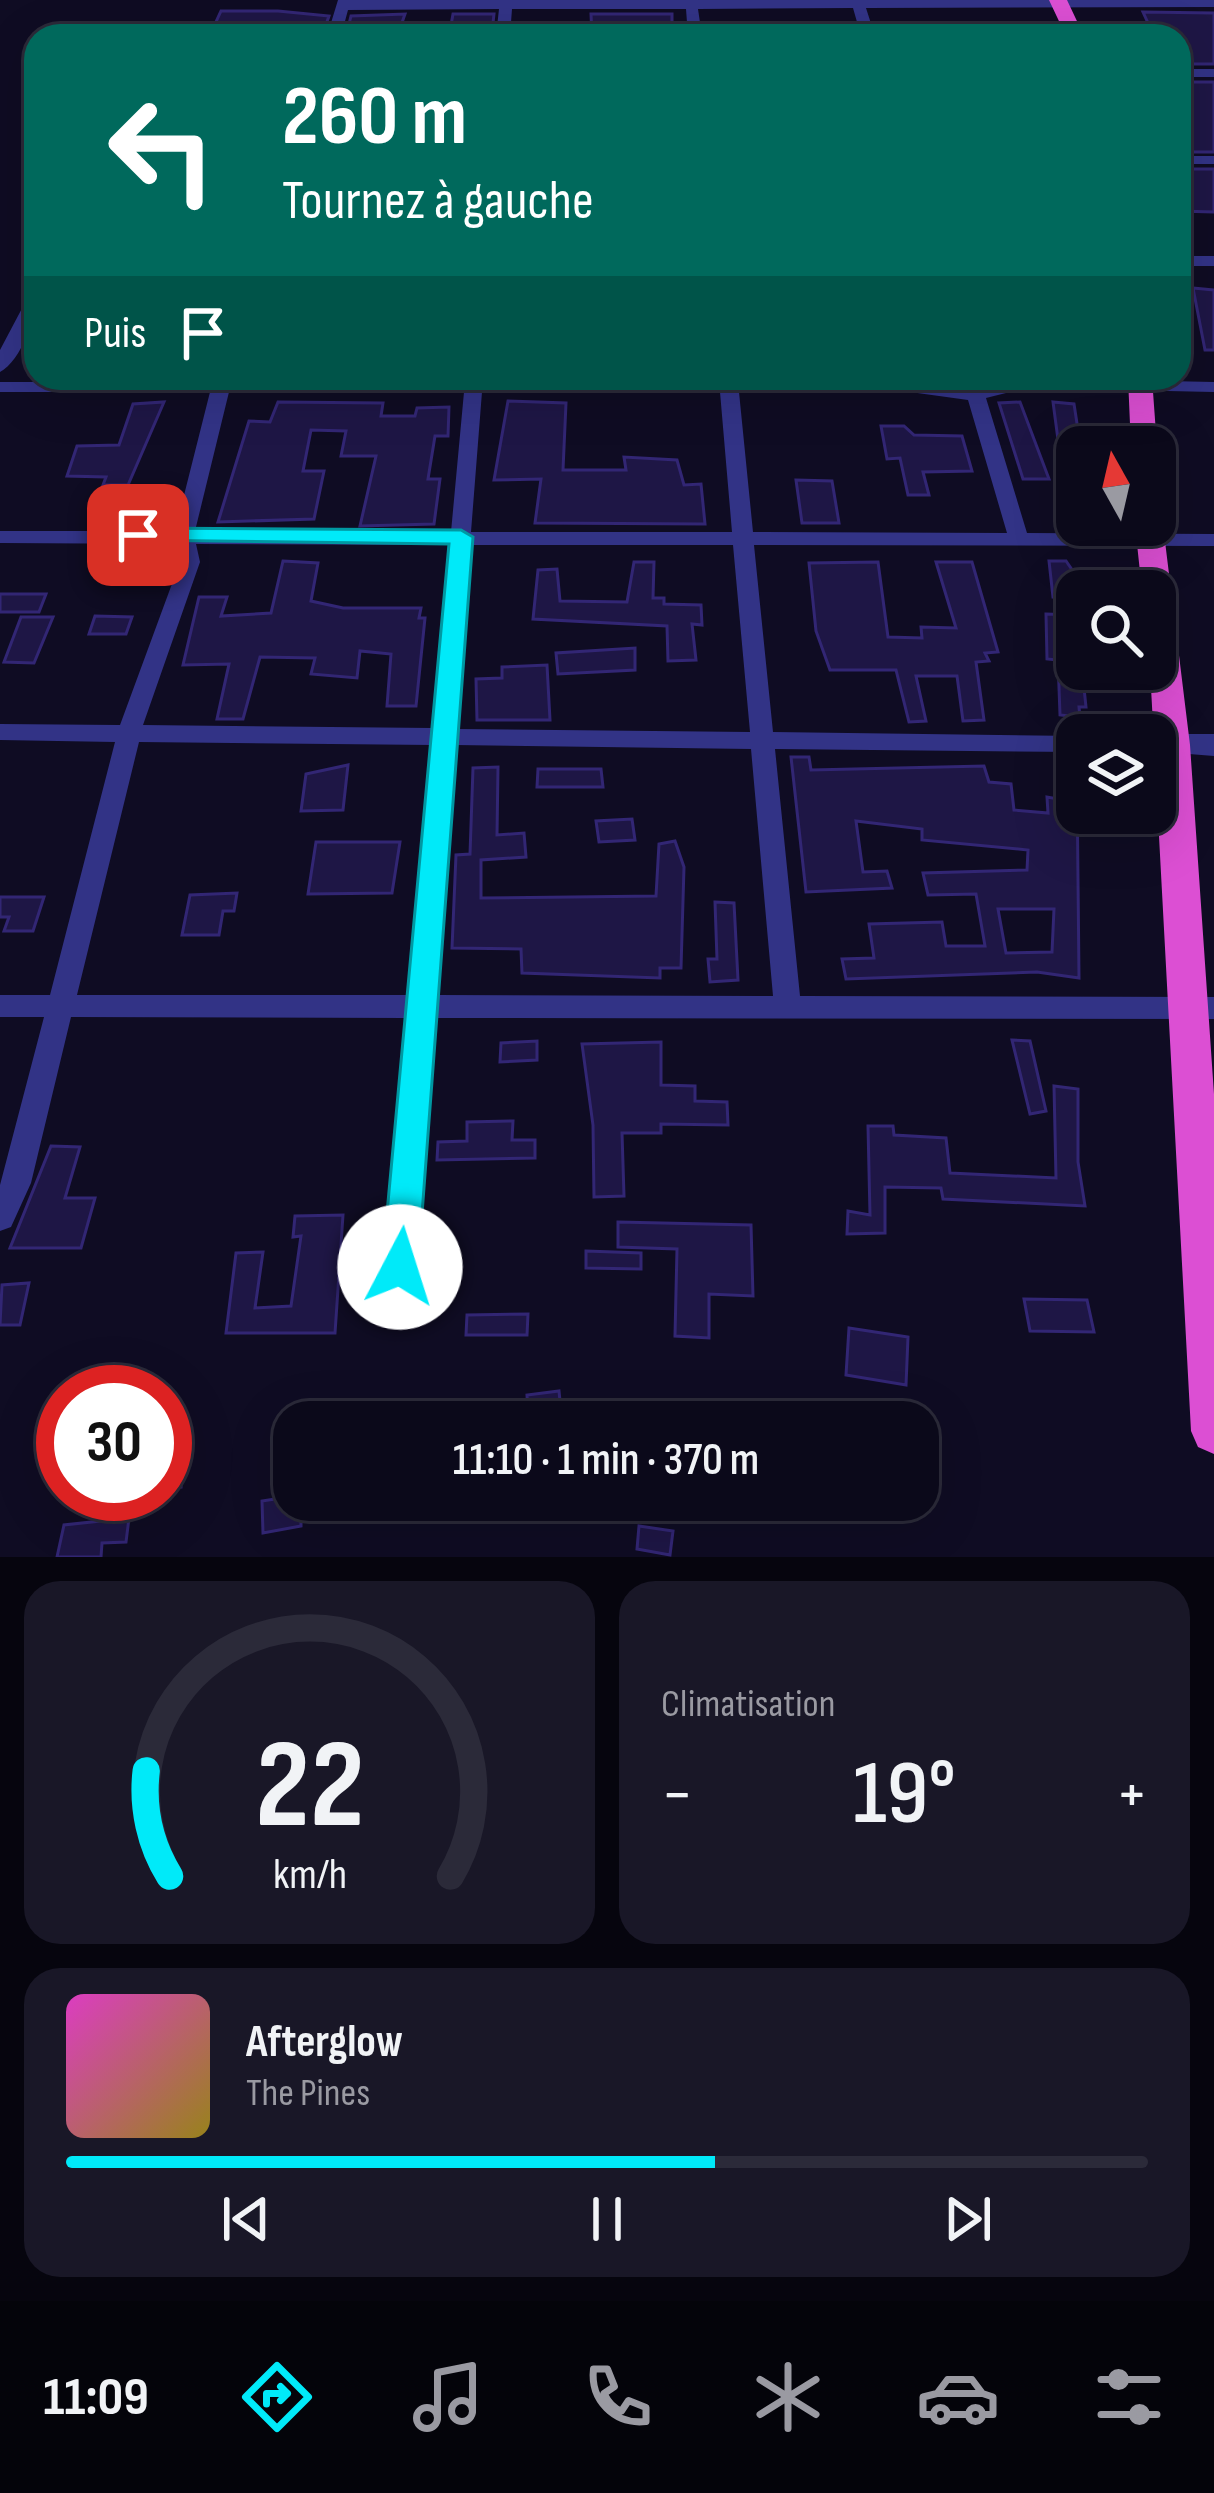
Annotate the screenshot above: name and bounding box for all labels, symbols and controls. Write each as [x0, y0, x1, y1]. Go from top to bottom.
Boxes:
text: 260 m [282, 67, 467, 168]
icon: left [84, 72, 240, 228]
text: Tournez à gauche [282, 169, 594, 234]
icon: arrive [170, 300, 236, 366]
text: Puis [84, 306, 146, 361]
north arrow [1056, 426, 1176, 546]
map controls [1056, 426, 1176, 834]
pin [87, 484, 189, 586]
icon: arrive [105, 502, 171, 568]
button: search [1056, 570, 1176, 690]
button: layers [1056, 714, 1176, 834]
position arrow [337, 1204, 463, 1330]
speed limit sign: 30 [36, 1365, 192, 1521]
text: 11:10 · 1 min · 370 m [453, 1433, 759, 1488]
text: Climatisation [661, 1681, 835, 1728]
text: 22 [255, 1713, 364, 1862]
text: 19° [853, 1741, 956, 1849]
text: − [661, 1756, 693, 1835]
text: + [1116, 1756, 1148, 1835]
text: km/h [272, 1848, 347, 1900]
text: Afterglow [246, 2015, 403, 2070]
text: The Pines [246, 2070, 370, 2117]
icon: previous [213, 2186, 279, 2252]
icon: pause [574, 2186, 640, 2252]
icon: next [935, 2186, 1001, 2252]
icon: directions [235, 2355, 319, 2439]
icon: music [406, 2355, 490, 2439]
icon: phone [576, 2355, 660, 2439]
icon: climate [746, 2355, 830, 2439]
icon: car [916, 2355, 1000, 2439]
icon: filters [1087, 2355, 1171, 2439]
text: 11:09 [43, 2365, 149, 2430]

